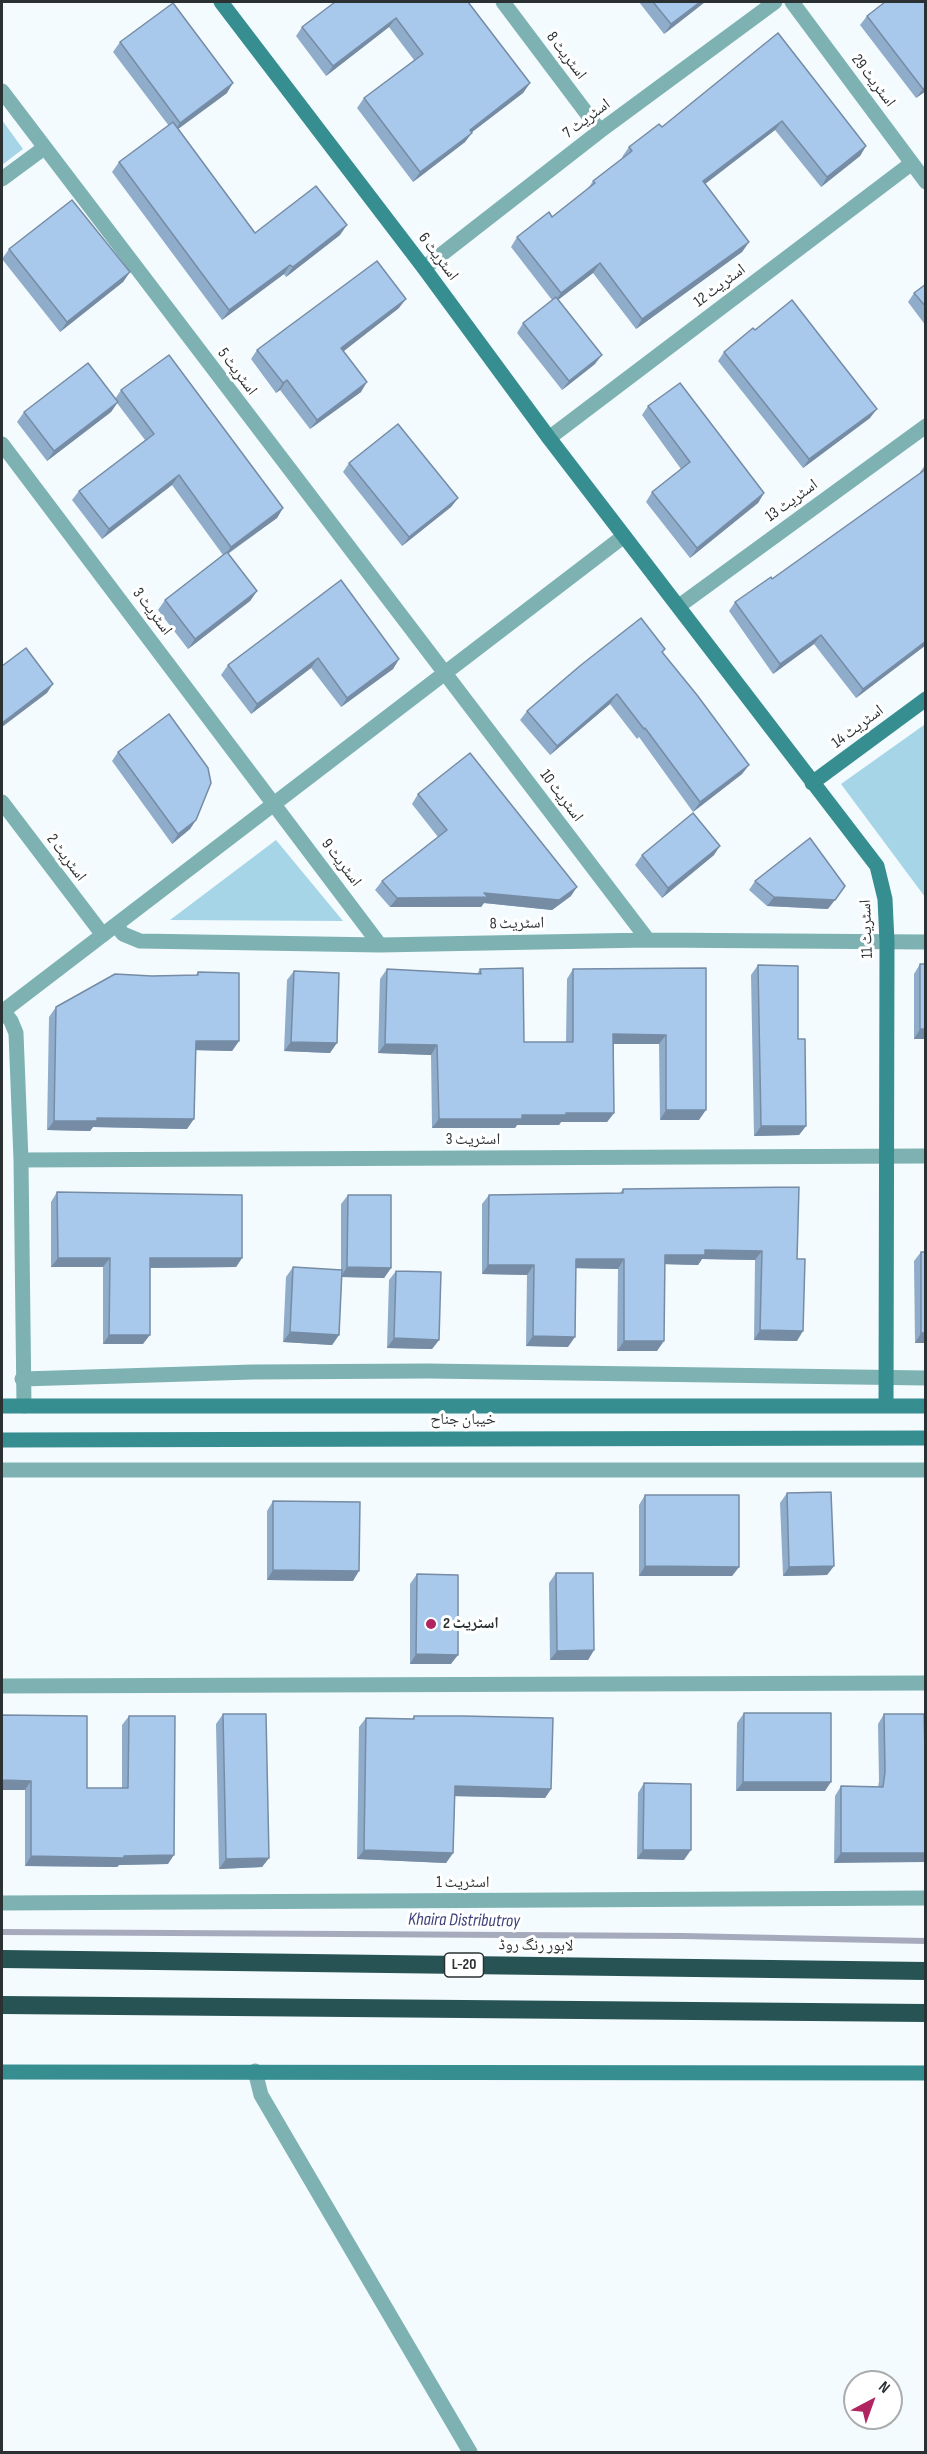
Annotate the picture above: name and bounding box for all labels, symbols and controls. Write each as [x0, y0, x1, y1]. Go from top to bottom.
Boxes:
street label: اسٹریٹ 8 [542, 28, 590, 84]
street label: اسٹریٹ 29 [847, 51, 899, 111]
street label: اسٹریٹ 7 [560, 95, 614, 143]
street label: اسٹریٹ 6 [414, 229, 462, 285]
street label: اسٹریٹ 12 [690, 260, 750, 312]
street label: اسٹریٹ 5 [213, 345, 261, 399]
street label: اسٹریٹ 13 [762, 476, 822, 526]
street label: اسٹریٹ 3 [128, 585, 176, 639]
street label: اسٹریٹ 14 [828, 701, 888, 753]
street label: اسٹریٹ 10 [535, 766, 587, 826]
street label: اسٹریٹ 2 [42, 831, 90, 885]
street label: اسٹریٹ 9 [317, 835, 365, 891]
street label: اسٹریٹ 11 [856, 899, 878, 959]
street label: اسٹریٹ 8 [490, 914, 544, 934]
street label: اسٹریٹ 3 [446, 1130, 500, 1150]
street label: خیبان جناح [430, 1410, 496, 1430]
place label: اسٹریٹ 2 [443, 1614, 499, 1634]
marker: اسٹریٹ 2 [424, 1617, 438, 1631]
street label: اسٹریٹ 1 [436, 1873, 490, 1893]
water label: Khaira Distributroy [408, 1909, 520, 1933]
street label: لاہور رنگ روڈ [498, 1936, 574, 1956]
road number: L-20 [444, 1953, 484, 1977]
north arrow [843, 2370, 903, 2430]
text: N [874, 2378, 893, 2398]

